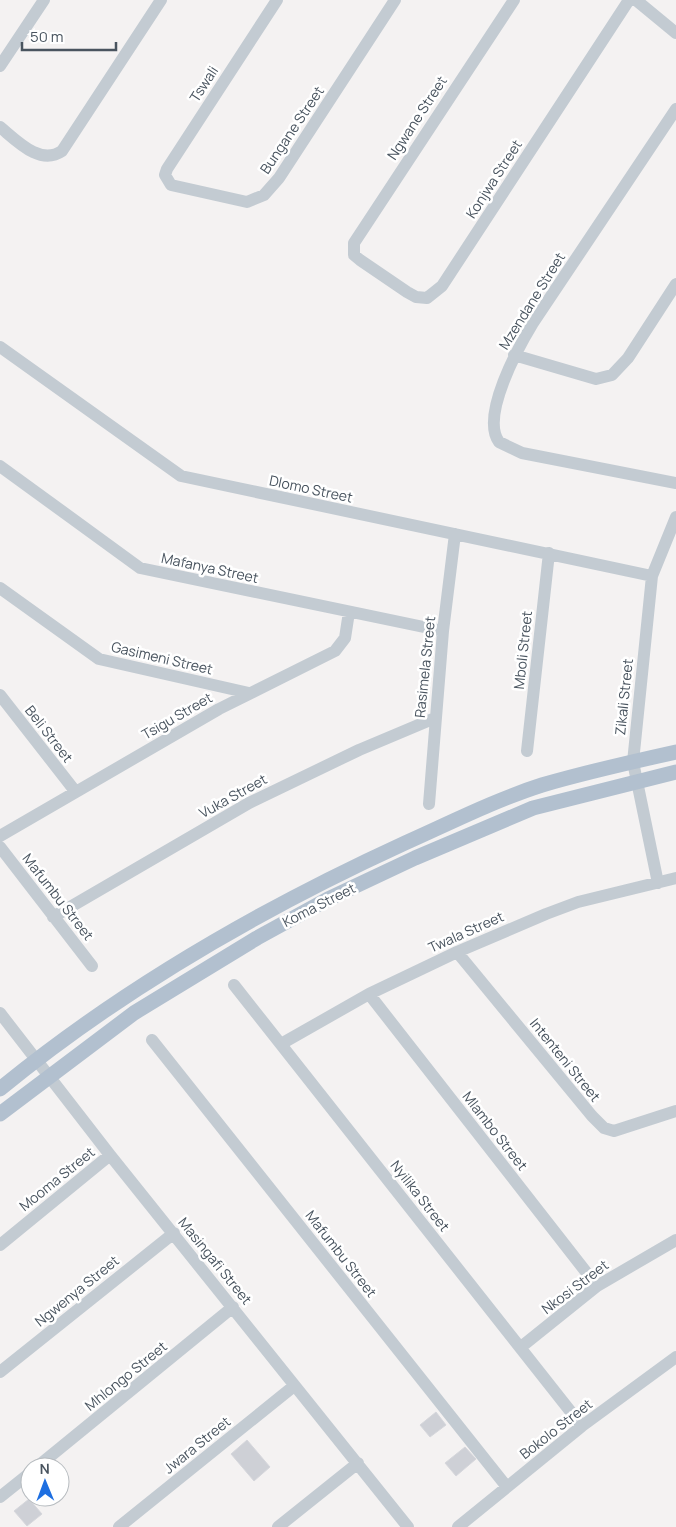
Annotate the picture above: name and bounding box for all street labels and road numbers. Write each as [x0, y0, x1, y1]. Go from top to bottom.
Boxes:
street label: Tswali [185, 62, 222, 105]
street label: Ngwane Street [382, 72, 451, 163]
street label: Bungane Street [255, 82, 328, 177]
street label: Konjwa Street [461, 136, 526, 222]
street label: Mzendane Street [494, 248, 569, 353]
street label: Dlomo Street [268, 470, 355, 507]
street label: Mafanya Street [160, 548, 261, 587]
street label: Mboli Street [509, 609, 536, 690]
street label: Rasimela Street [410, 615, 439, 719]
street label: Gasimeni Street [110, 637, 215, 679]
street label: Zikali Street [610, 657, 637, 736]
street label: Tsigu Street [138, 687, 216, 743]
street label: Beli Street [21, 701, 78, 766]
street label: Vuka Street [195, 769, 270, 822]
street label: Mafumbu Street [19, 849, 99, 944]
street label: Koma Street [279, 878, 359, 931]
street label: Twala Street [425, 906, 507, 957]
street label: Intenteni Street [526, 1014, 605, 1106]
street label: Mlambo Street [459, 1087, 532, 1174]
street label: Mooma Street [15, 1142, 99, 1215]
street label: Nyilika Street [387, 1156, 454, 1236]
street label: Mafumbu Street [302, 1206, 382, 1301]
street label: Masingafi Street [174, 1213, 257, 1309]
street label: Ngwenya Street [31, 1251, 123, 1330]
street label: Nkosi Street [537, 1255, 612, 1318]
street label: Mhlongo Street [81, 1336, 171, 1415]
street label: Bokolo Street [515, 1394, 596, 1463]
street label: Jwara Street [159, 1411, 234, 1478]

